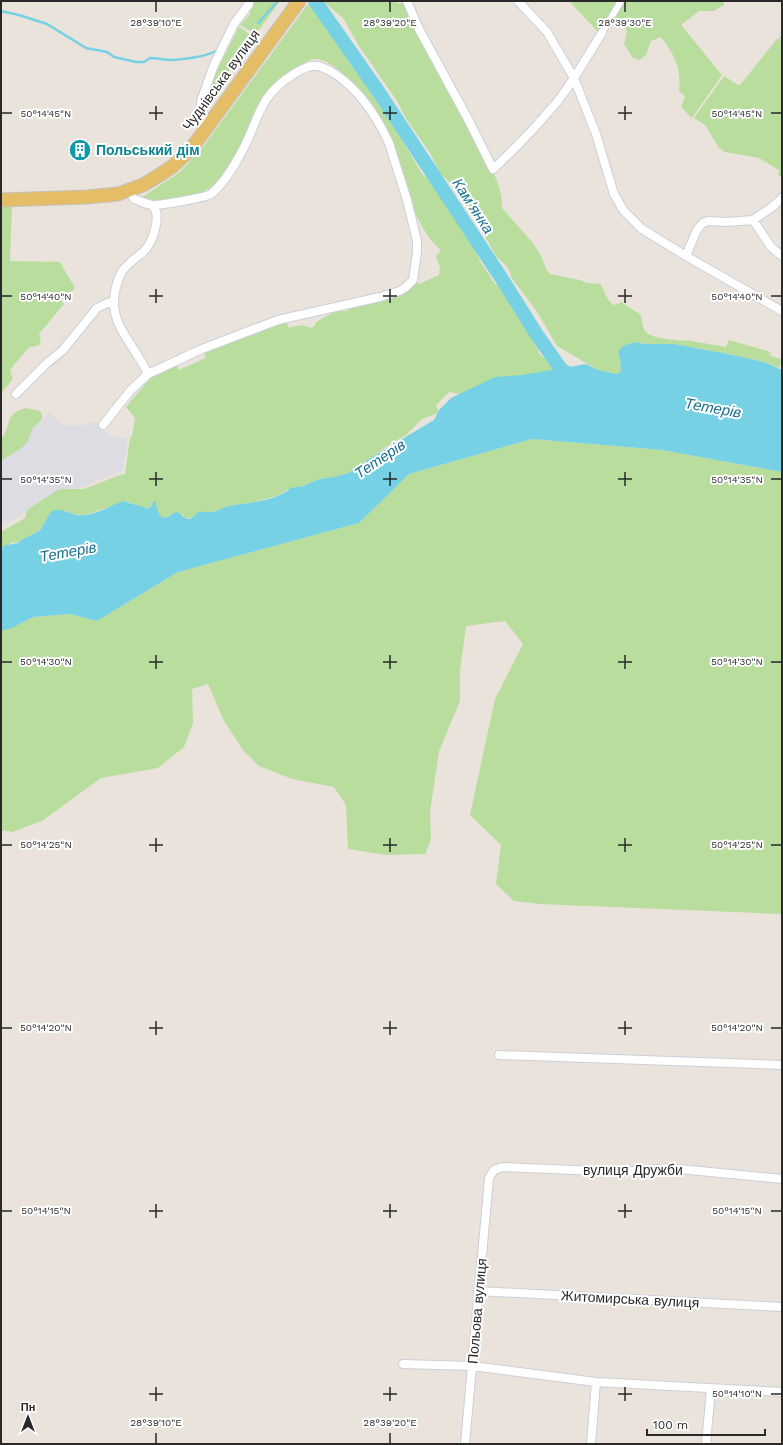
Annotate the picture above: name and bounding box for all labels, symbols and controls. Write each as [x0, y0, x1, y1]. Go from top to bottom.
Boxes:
text: 28°39'10"E [130, 17, 182, 28]
text: 28°39'20"E [363, 17, 417, 28]
text: 28°39'30"E [598, 17, 652, 28]
street label: Чуднівська вулиця [179, 26, 263, 134]
text: 50°14'45"N [21, 108, 71, 119]
text: 50°14'45"N [712, 108, 762, 119]
building icon: Польський дім [67, 137, 93, 163]
place label: Польський дім [96, 142, 200, 158]
water label: Кам'янка [448, 175, 498, 237]
text: 50°14'40"N [20, 291, 72, 302]
text: 50°14'40"N [711, 291, 763, 302]
water label: Тетерів [683, 394, 743, 422]
water label: Тетерів [351, 435, 409, 482]
text: 50°14'35"N [20, 474, 72, 485]
text: 50°14'35"N [711, 474, 763, 485]
water label: Тетерів [38, 538, 98, 566]
text: 50°14'30"N [20, 656, 72, 667]
text: 50°14'30"N [711, 656, 763, 667]
text: 50°14'25"N [20, 839, 72, 850]
text: 50°14'25"N [711, 839, 763, 850]
text: 50°14'20"N [20, 1022, 72, 1033]
text: 50°14'20"N [711, 1022, 763, 1033]
street label: вулиця Дружби [583, 1162, 683, 1178]
text: 50°14'15"N [21, 1205, 71, 1216]
text: 50°14'15"N [712, 1205, 762, 1216]
street label: Польова вулиця [464, 1257, 490, 1365]
street label: Житомирська вулиця [560, 1287, 700, 1311]
text: 50°14'10"N [712, 1388, 762, 1399]
north arrow [8, 1397, 48, 1437]
text: Пн [21, 1401, 35, 1414]
scale bar [647, 1411, 765, 1437]
text: 28°39'10"E [130, 1417, 182, 1428]
text: 28°39'20"E [363, 1417, 417, 1428]
text: 100 m [653, 1418, 688, 1432]

